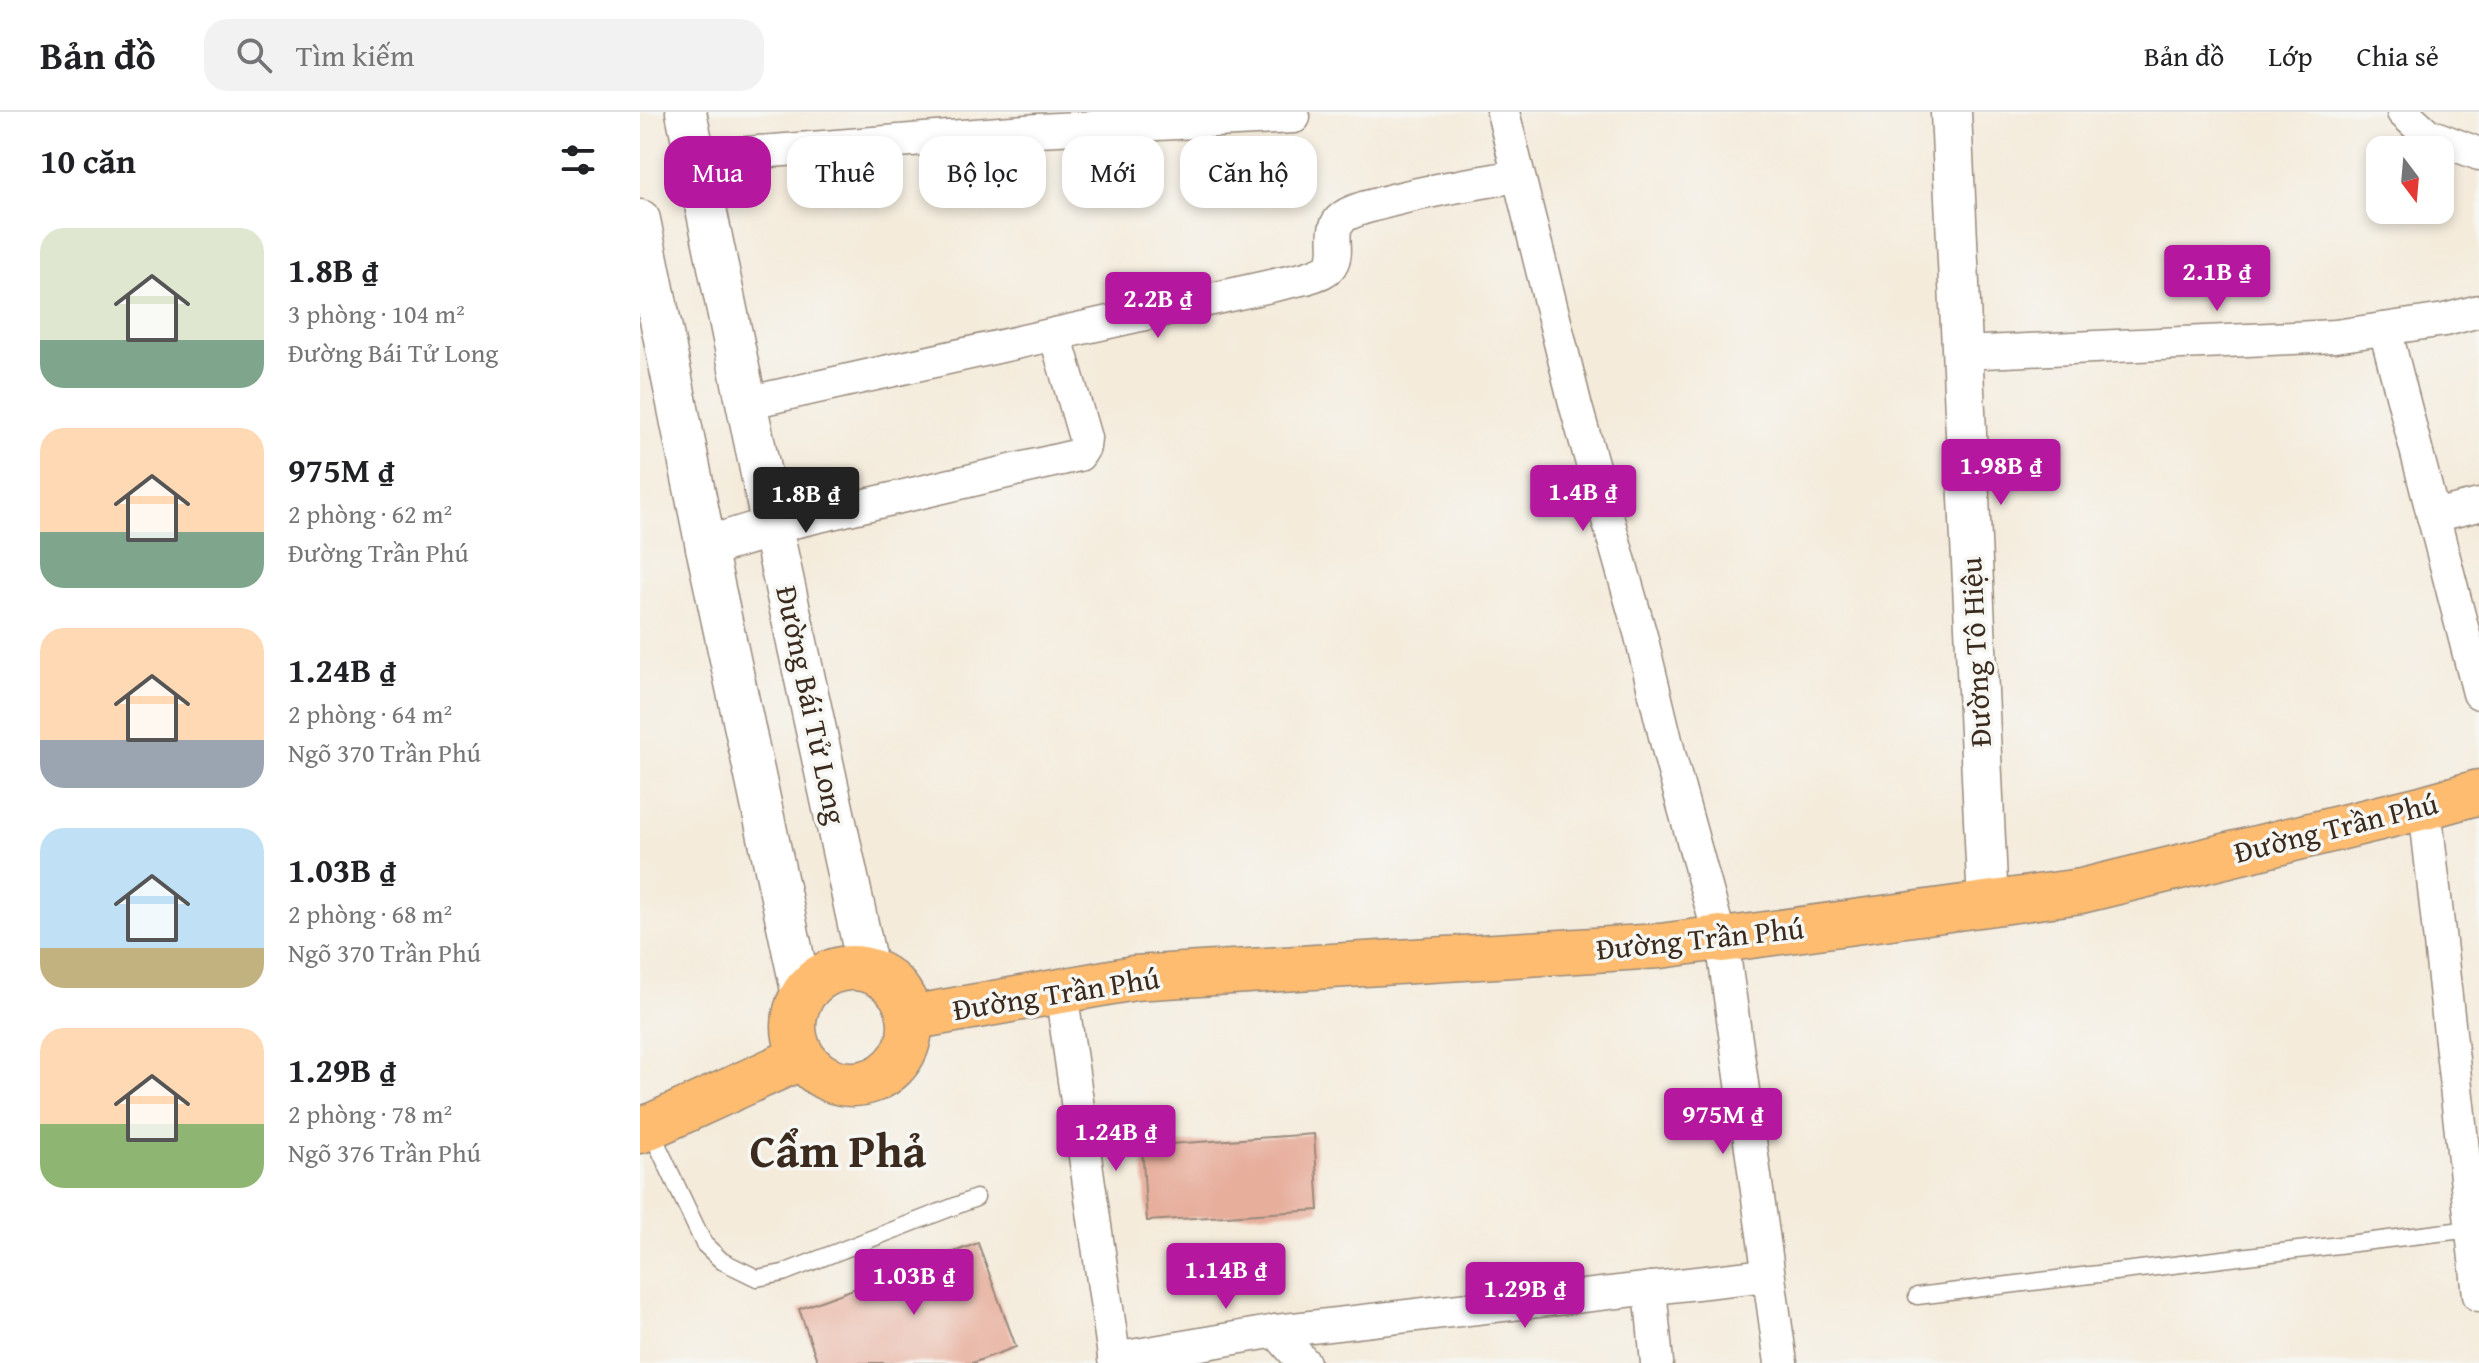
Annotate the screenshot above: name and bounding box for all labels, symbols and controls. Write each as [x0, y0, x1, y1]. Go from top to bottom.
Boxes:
search box [204, 19, 764, 91]
text: Bản đồ [40, 27, 156, 83]
icon: search [232, 33, 276, 77]
text: Tìm kiếm [296, 33, 414, 77]
text: Bản đồ [2144, 35, 2224, 76]
text: Lớp [2268, 35, 2313, 76]
text: Chia sẻ [2357, 35, 2439, 76]
text: 10 căn [40, 136, 136, 185]
chip: Mua [664, 136, 771, 208]
chip: Thuê [787, 136, 903, 208]
chip: Bộ lọc [919, 136, 1046, 208]
chip: Mới [1062, 136, 1164, 208]
chip: Căn hộ [1180, 136, 1317, 208]
north arrow [2366, 136, 2454, 224]
map controls [2366, 136, 2454, 224]
icon: filters [556, 138, 600, 182]
text: 1.8B ₫ [288, 245, 379, 294]
pin: 2.1B ₫ [2152, 245, 2282, 313]
text: 2.1B ₫ [2182, 251, 2252, 290]
icon: home [104, 260, 200, 356]
pin: 2.2B ₫ [1093, 272, 1223, 340]
text: 2.2B ₫ [1123, 278, 1193, 317]
text: 3 phòng · 104 m² [288, 294, 465, 333]
text: Đường Bái Tử Long [288, 333, 498, 372]
pin: 1.98B ₫ [1927, 439, 2075, 507]
text: 975M ₫ [288, 445, 395, 494]
text: 1.98B ₫ [1959, 445, 2043, 484]
icon: home [104, 460, 200, 556]
pin: 1.4B ₫ [1518, 465, 1648, 533]
pin: 1.8B ₫ [741, 467, 871, 535]
text: 1.4B ₫ [1548, 471, 1618, 510]
text: 1.8B ₫ [771, 473, 841, 512]
text: 2 phòng · 62 m² [288, 494, 452, 533]
text: Đường Trần Phú [288, 533, 469, 572]
street label: Đường Tô Hiệu [1948, 555, 2002, 748]
street label: Đường Bái Tử Long [765, 582, 859, 828]
text: 1.24B ₫ [288, 645, 397, 694]
icon: home [104, 660, 200, 756]
text: 2 phòng · 64 m² [288, 694, 452, 733]
text: Ngõ 370 Trần Phú [288, 733, 481, 772]
street label: Đường Trần Phú [2229, 780, 2443, 874]
text: 1.03B ₫ [288, 845, 397, 894]
icon: home [104, 860, 200, 956]
text: 2 phòng · 68 m² [288, 894, 452, 933]
street label: Đường Trần Phú [1594, 905, 1807, 971]
text: Ngõ 370 Trần Phú [288, 933, 481, 972]
street label: Đường Trần Phú [950, 955, 1163, 1031]
text: 1.29B ₫ [288, 1045, 397, 1094]
icon: home [104, 1060, 200, 1156]
pin: 975M ₫ [1658, 1088, 1788, 1156]
text: 2 phòng · 78 m² [288, 1094, 452, 1133]
text: 975M ₫ [1682, 1094, 1764, 1133]
pin: 1.24B ₫ [1042, 1105, 1190, 1173]
text: 1.24B ₫ [1074, 1111, 1158, 1150]
district label: Cẩm Phả [750, 1116, 927, 1184]
text: Ngõ 376 Trần Phú [288, 1133, 481, 1172]
pin: 1.14B ₫ [1152, 1243, 1300, 1311]
pin: 1.03B ₫ [840, 1249, 988, 1317]
text: 1.14B ₫ [1184, 1249, 1268, 1288]
text: 1.03B ₫ [872, 1255, 956, 1294]
pin: 1.29B ₫ [1451, 1262, 1599, 1330]
text: 1.29B ₫ [1483, 1268, 1567, 1307]

